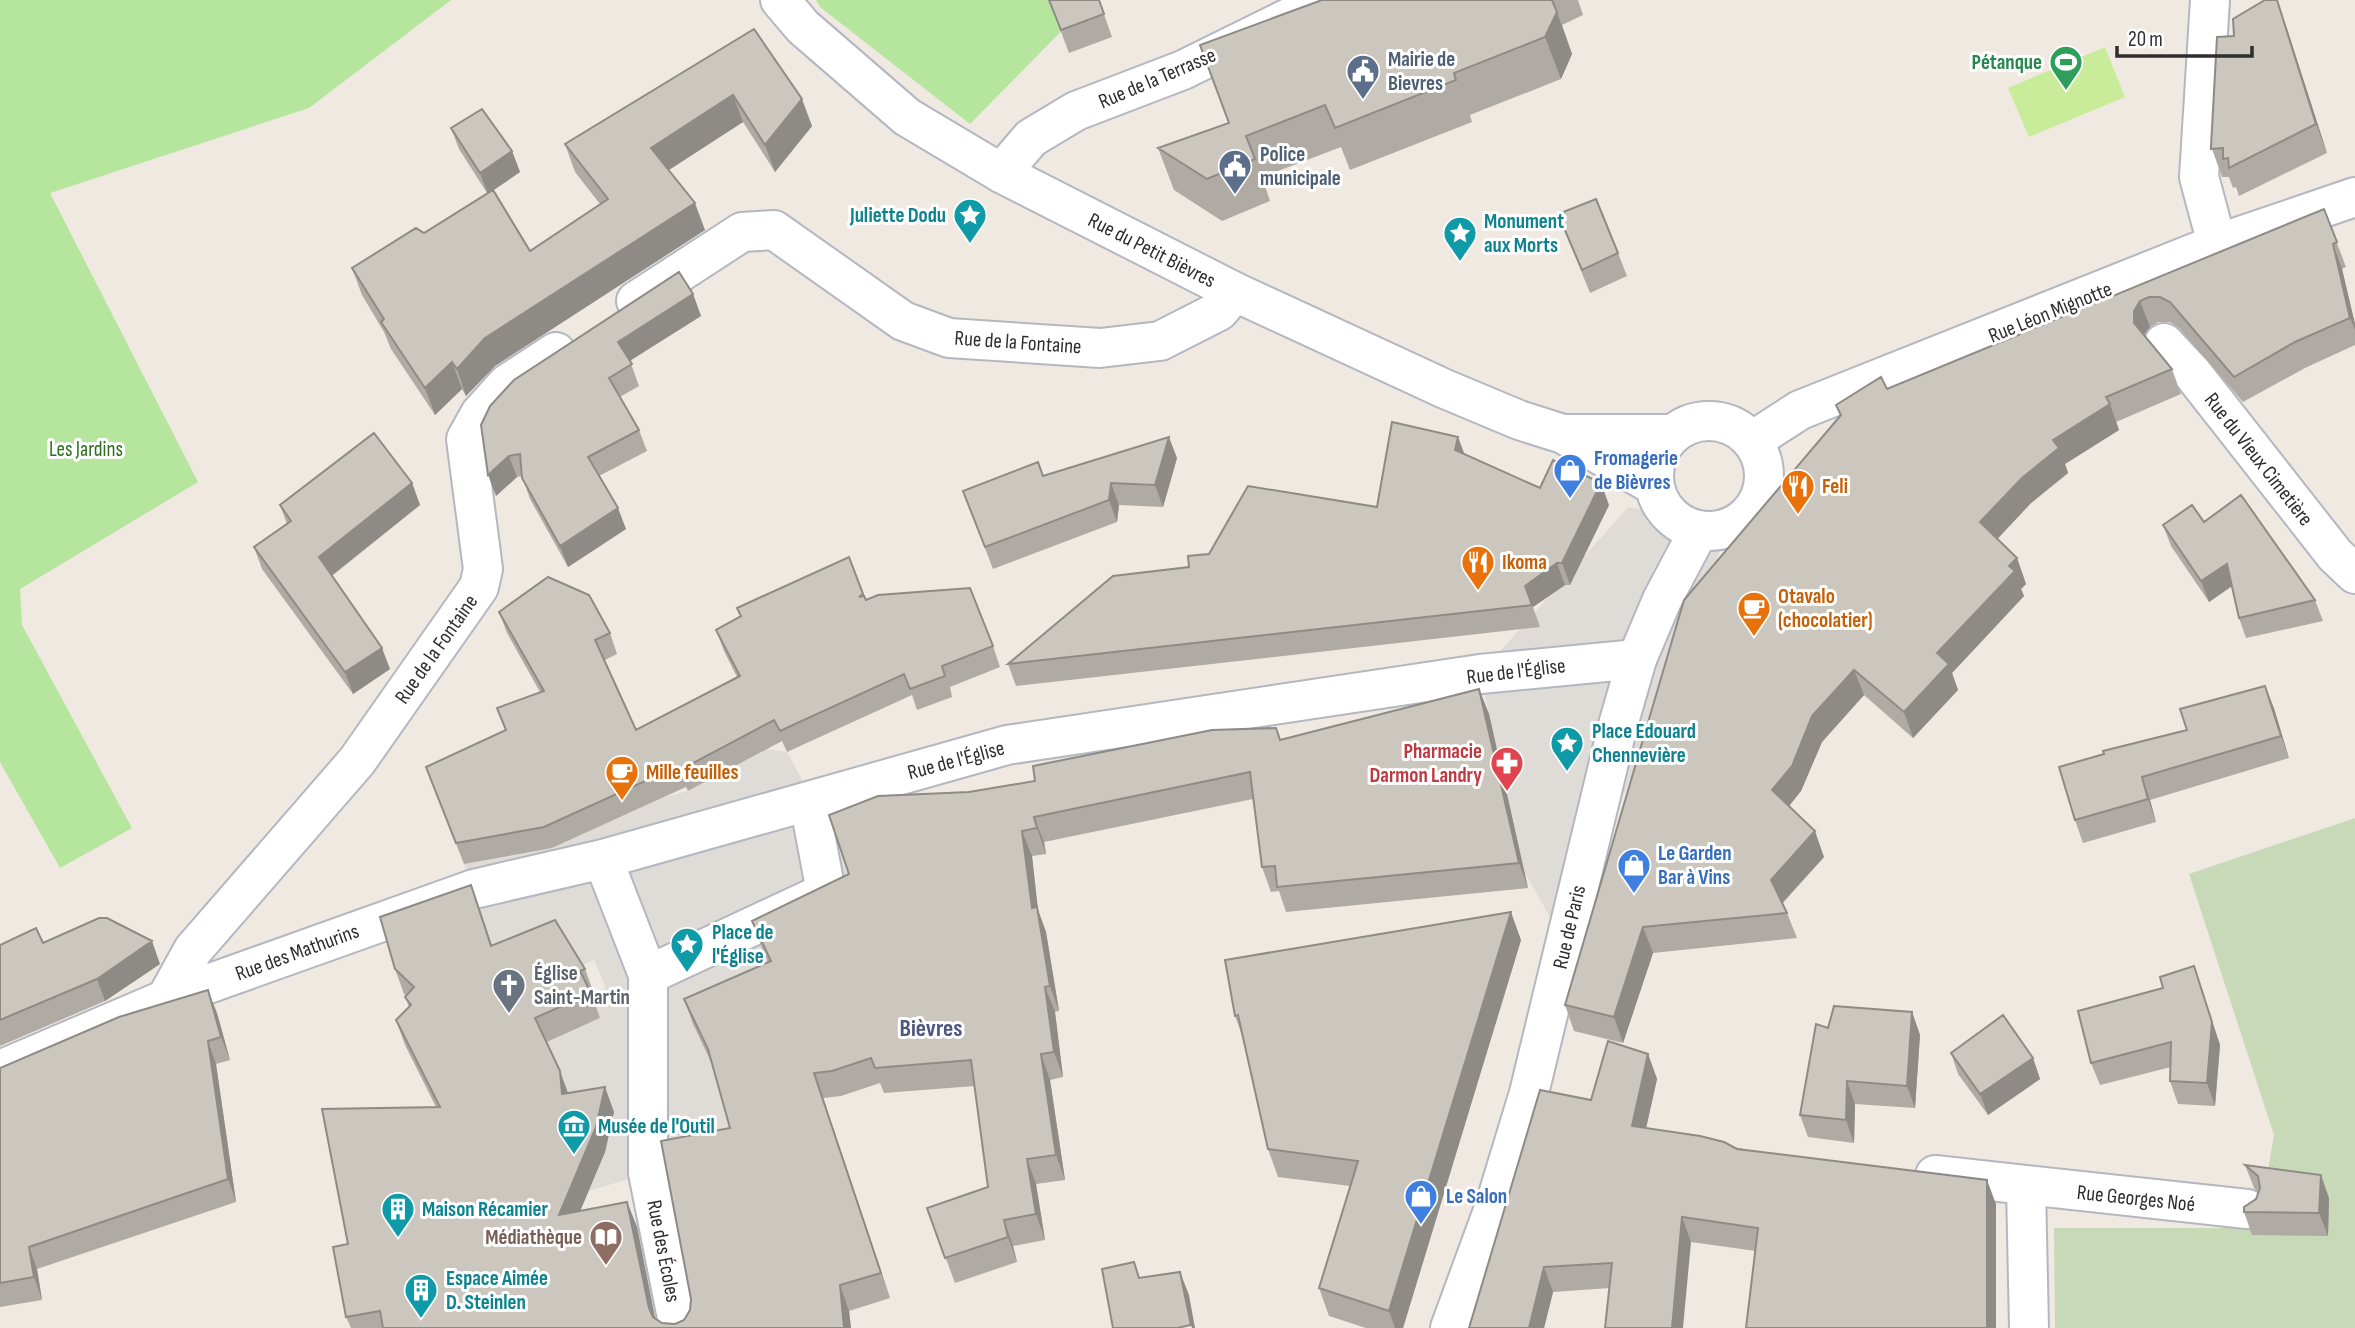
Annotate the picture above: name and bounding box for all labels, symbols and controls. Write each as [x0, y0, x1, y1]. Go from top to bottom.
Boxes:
scale bar [2117, 14, 2252, 58]
text: 20 m [2128, 27, 2163, 52]
street label: Rue de la Terrasse [1095, 43, 1220, 114]
sports icon: Pétanque [2047, 43, 2085, 92]
place label: Mairie de Bievres [1388, 47, 1455, 96]
place label: Pétanque [1971, 50, 2042, 75]
public building icon: Mairie de Bievres [1344, 52, 1382, 101]
place label: Police municipale [1260, 142, 1341, 191]
public building icon: Police municipale [1216, 147, 1254, 196]
place icon: Juliette Dodu [951, 196, 989, 245]
place label: Juliette Dodu [849, 203, 946, 228]
street label: Rue du Petit Bièvres [1084, 208, 1220, 293]
place label: Monument aux Morts [1484, 209, 1564, 258]
place icon: Monument aux Morts [1441, 214, 1479, 263]
street label: Rue Léon Mignotte [1985, 276, 2116, 349]
street label: Rue de la Fontaine [954, 326, 1082, 359]
street label: Rue du Vieux Cimetière [2199, 388, 2318, 531]
park label: Les Jardins [49, 437, 123, 462]
place label: Fromagerie de Bièvres [1594, 446, 1678, 495]
shop icon: Fromagerie de Bièvres [1551, 451, 1589, 500]
restaurant icon: Feli [1779, 467, 1817, 516]
place label: Feli [1822, 474, 1848, 499]
restaurant icon: Ikoma [1459, 543, 1497, 592]
place label: Ikoma [1502, 550, 1547, 575]
place label: Otavalo (chocolatier) [1778, 584, 1873, 633]
cafe icon: Otavalo (chocolatier) [1735, 589, 1773, 638]
street label: Rue de la Fontaine [390, 590, 483, 709]
street label: Rue de l'Église [1465, 653, 1567, 690]
place label: Place Edouard Chennevière [1592, 719, 1696, 768]
place icon: Place Edouard Chennevière [1548, 724, 1586, 773]
street label: Rue de l'Église [905, 736, 1007, 785]
place label: Pharmacie Darmon Landry [1370, 739, 1482, 788]
pharmacy icon: Pharmacie Darmon Landry [1488, 744, 1526, 793]
cafe icon: Mille feuilles [603, 753, 641, 802]
place label: Mille feuilles [646, 760, 738, 785]
place label: Le Garden Bar à Vins [1658, 841, 1732, 890]
shop icon: Le Garden Bar à Vins [1615, 846, 1653, 895]
street label: Rue de Paris [1548, 883, 1591, 971]
street label: Rue des Mathurins [232, 919, 362, 986]
place label: Place de l'Église [712, 920, 774, 969]
place icon: Place de l'Église [668, 925, 706, 974]
place label: Église Saint-Martin [534, 961, 630, 1010]
church icon: Église Saint-Martin [490, 966, 528, 1015]
district label: Bièvres [899, 1014, 963, 1043]
museum icon: Musée de l'Outil [555, 1107, 593, 1156]
place label: Musée de l'Outil [598, 1114, 715, 1139]
shop icon: Le Salon [1402, 1177, 1440, 1226]
street label: Rue Georges Noé [2076, 1180, 2196, 1217]
place label: Le Salon [1446, 1184, 1507, 1209]
building icon: Maison Récamier [379, 1190, 417, 1239]
place label: Maison Récamier [422, 1197, 548, 1222]
street label: Rue des Écoles [641, 1198, 686, 1304]
library icon: Médiathèque [587, 1218, 625, 1267]
place label: Médiathèque [485, 1225, 582, 1250]
place label: Espace Aimée D. Steinlen [446, 1266, 548, 1315]
building icon: Espace Aimée D. Steinlen [402, 1271, 440, 1320]

